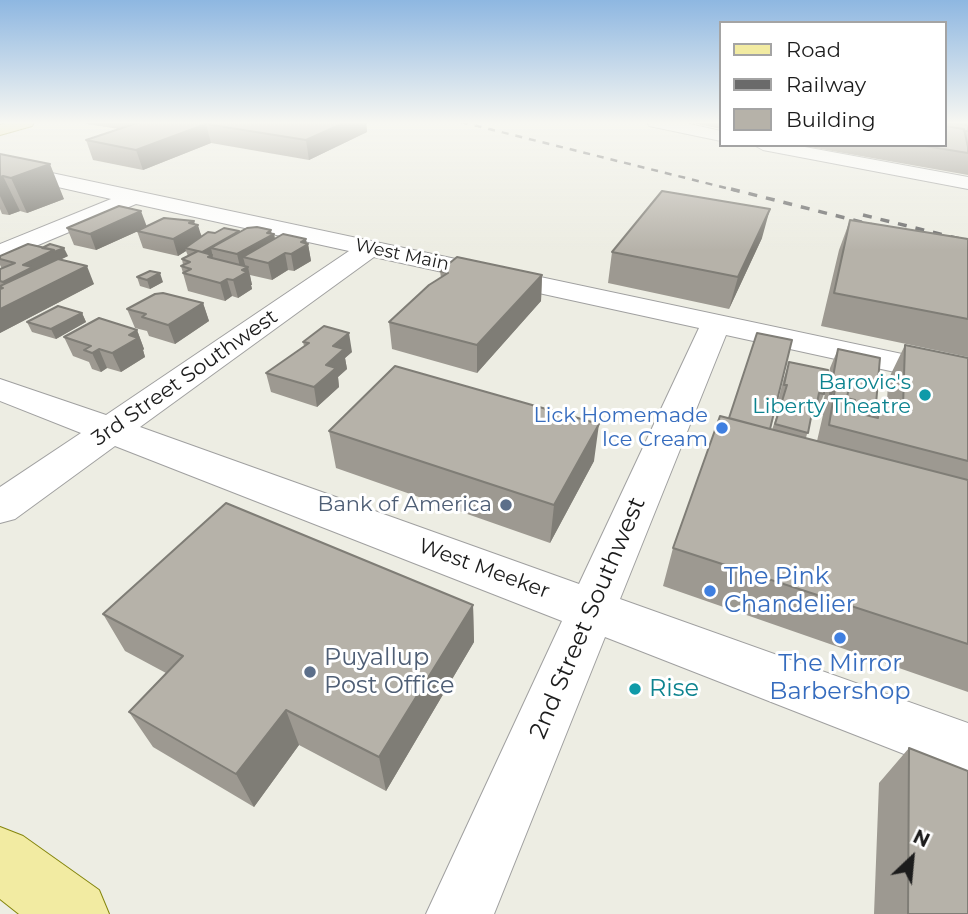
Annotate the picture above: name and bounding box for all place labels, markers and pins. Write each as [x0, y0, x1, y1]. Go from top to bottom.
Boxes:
place label: Barovic's Liberty Theatre [752, 370, 911, 420]
marker: Barovic's Liberty Theatre [917, 387, 933, 403]
place label: Lick Homemade Ice Cream [533, 403, 708, 453]
marker: Lick Homemade Ice Cream [714, 420, 730, 436]
place label: Bank of America [318, 492, 492, 518]
marker: Bank of America [498, 497, 514, 513]
place label: The Pink Chandelier [724, 563, 855, 619]
marker: The Pink Chandelier [702, 583, 718, 599]
marker: The Mirror Barbershop [832, 630, 848, 646]
place label: Puyallup Post Office [324, 644, 454, 700]
place label: The Mirror Barbershop [769, 650, 911, 706]
marker: Puyallup Post Office [302, 664, 318, 680]
place label: Rise [649, 675, 699, 703]
marker: Rise [627, 681, 643, 697]

